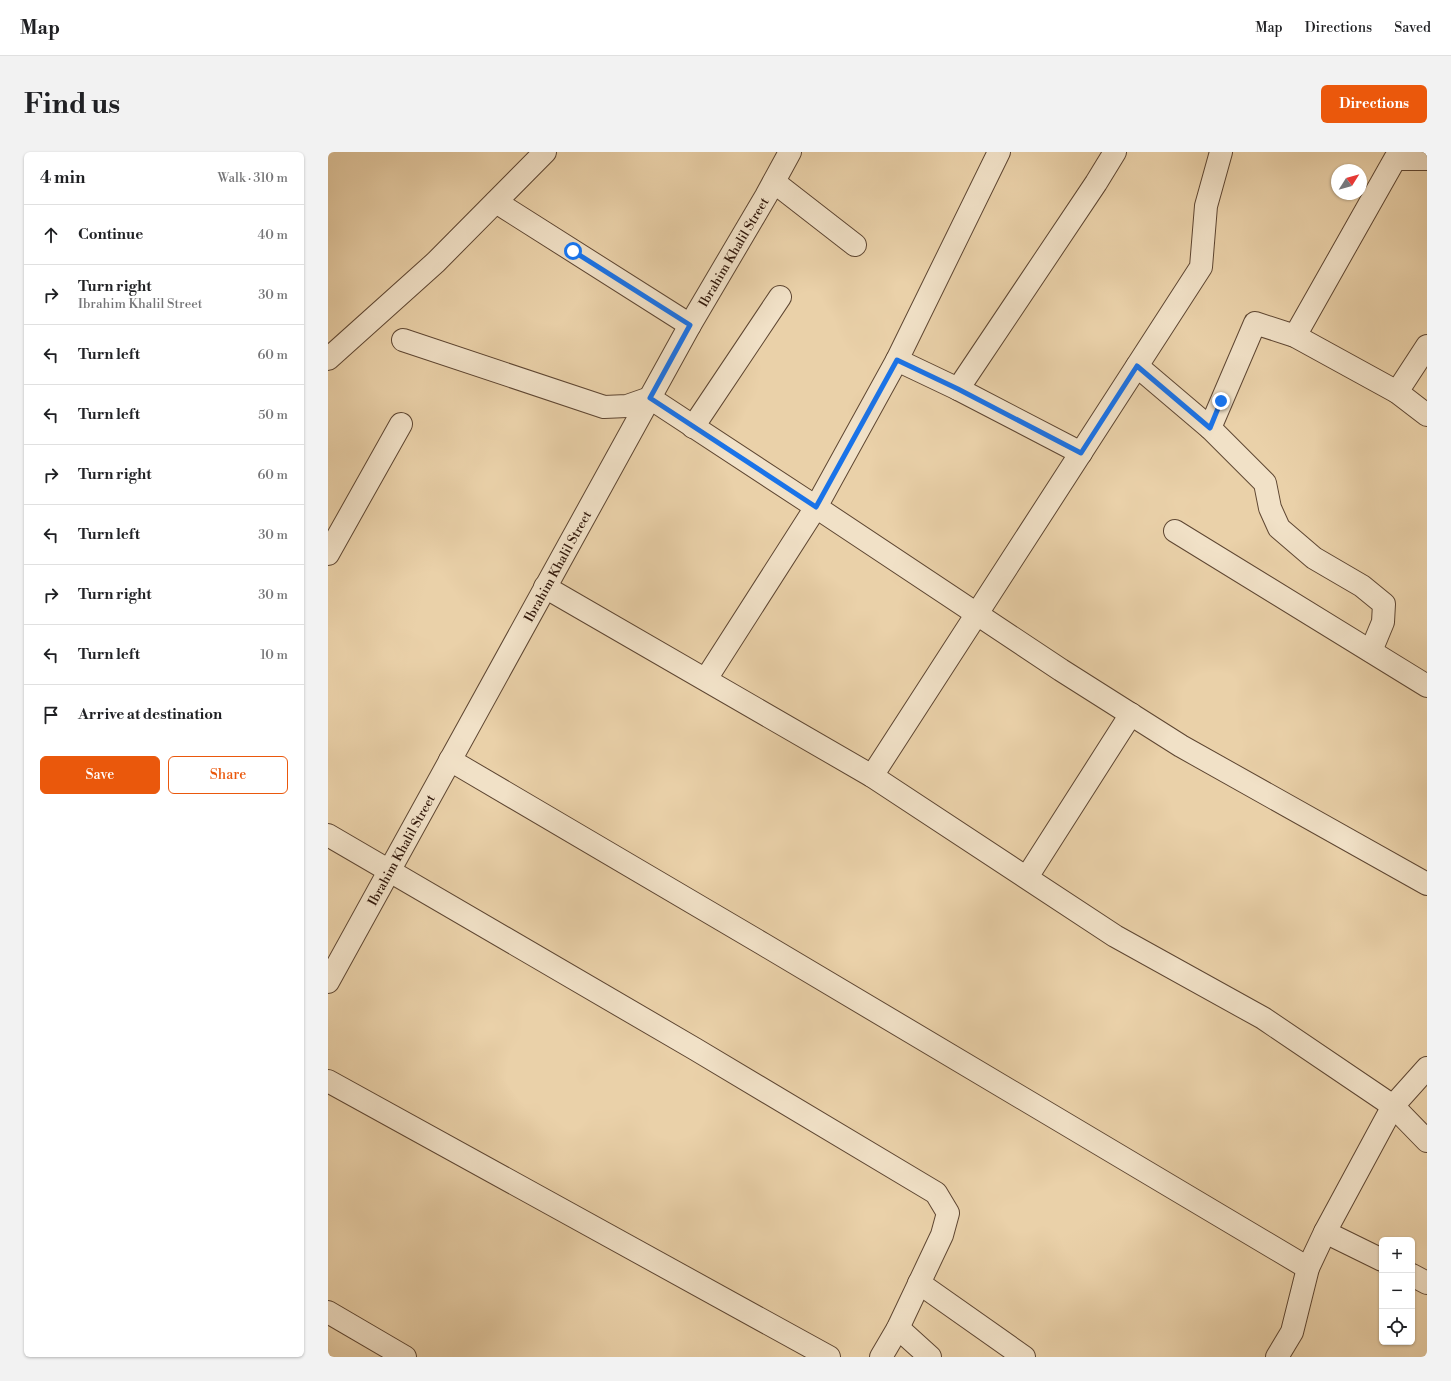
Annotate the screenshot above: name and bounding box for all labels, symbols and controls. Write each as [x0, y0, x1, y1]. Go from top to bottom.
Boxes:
text: Map [20, 16, 60, 40]
text: Map [1255, 19, 1283, 37]
text: Directions [1305, 19, 1372, 37]
text: Saved [1394, 19, 1431, 37]
button: Directions [1321, 85, 1427, 123]
text: Find us [24, 87, 120, 122]
north arrow [1331, 164, 1367, 200]
text: 4 min [40, 167, 85, 189]
text: Walk · 310 m [218, 170, 288, 186]
street label: Ibrahim Khalil Street [695, 194, 773, 310]
icon: ahead [40, 224, 62, 246]
text: Continue [78, 225, 143, 244]
text: 40 m [258, 227, 288, 243]
route start [564, 242, 582, 260]
text: Turn right [78, 277, 152, 296]
icon: right [40, 284, 62, 306]
text: 30 m [258, 287, 288, 303]
text: Ibrahim Khalil Street [78, 296, 202, 312]
icon: left [40, 344, 62, 366]
text: Turn left [78, 345, 140, 364]
text: 60 m [257, 347, 288, 363]
route end [1212, 392, 1230, 410]
icon: left [40, 404, 62, 426]
text: Turn left [78, 405, 140, 424]
text: 50 m [258, 407, 288, 423]
icon: right [40, 464, 62, 486]
text: Turn right [78, 465, 152, 484]
text: 60 m [257, 467, 288, 483]
street label: Ibrahim Khalil Street [521, 508, 595, 625]
icon: left [40, 524, 62, 546]
text: Turn left [78, 525, 140, 544]
text: 30 m [258, 527, 288, 543]
icon: right [40, 584, 62, 606]
text: Turn right [78, 585, 152, 604]
text: 30 m [258, 587, 288, 603]
icon: left [40, 644, 62, 666]
text: Turn left [78, 645, 140, 664]
text: 10 m [260, 647, 288, 663]
icon: arrive [40, 704, 62, 726]
text: Arrive at destination [78, 705, 222, 724]
button: Save [40, 756, 160, 794]
button: Share [168, 756, 288, 794]
street label: Ibrahim Khalil Street [365, 791, 439, 909]
map controls [1379, 1237, 1415, 1345]
button: + [1379, 1237, 1415, 1273]
button: − [1379, 1273, 1415, 1309]
button: locate [1379, 1309, 1415, 1345]

